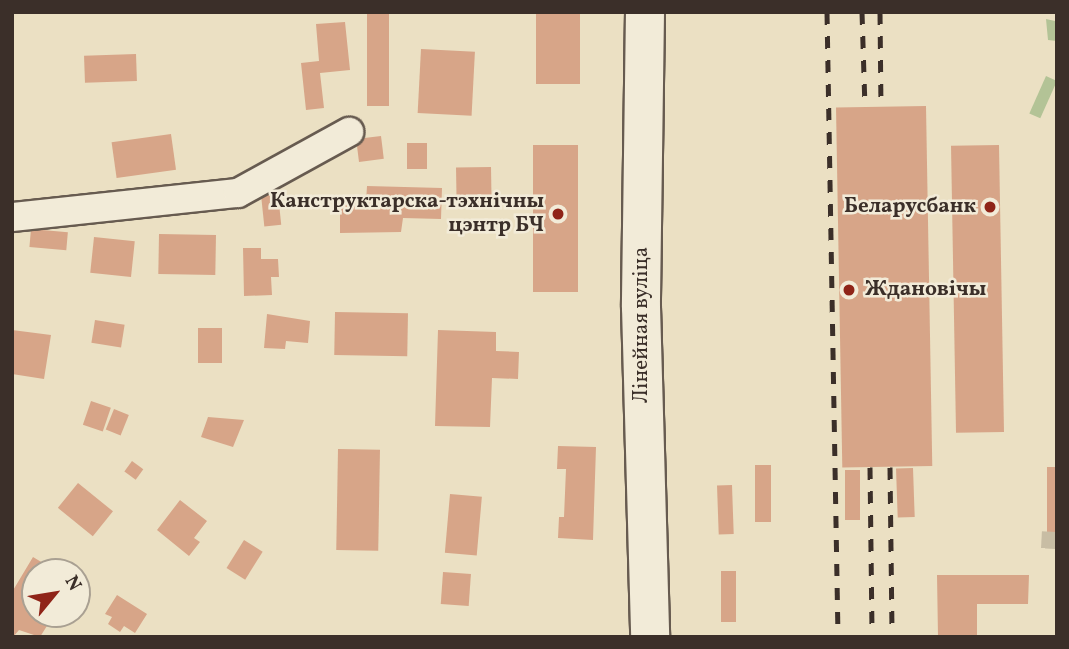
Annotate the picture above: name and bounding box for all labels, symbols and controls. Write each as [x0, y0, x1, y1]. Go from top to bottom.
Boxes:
place label: Канструктарска-тэхнічны цэнтр БЧ [270, 189, 544, 239]
place label: Беларусбанк [844, 194, 976, 220]
marker: Беларусбанк [982, 199, 998, 215]
marker: Канструктарска-тэхнічны цэнтр БЧ [550, 206, 566, 222]
street label: Лінейная вуліца [629, 247, 655, 403]
place label: Ждановічы [865, 277, 986, 303]
marker: Ждановічы [839, 280, 859, 300]
north arrow [21, 558, 91, 628]
text: N [58, 571, 87, 596]

